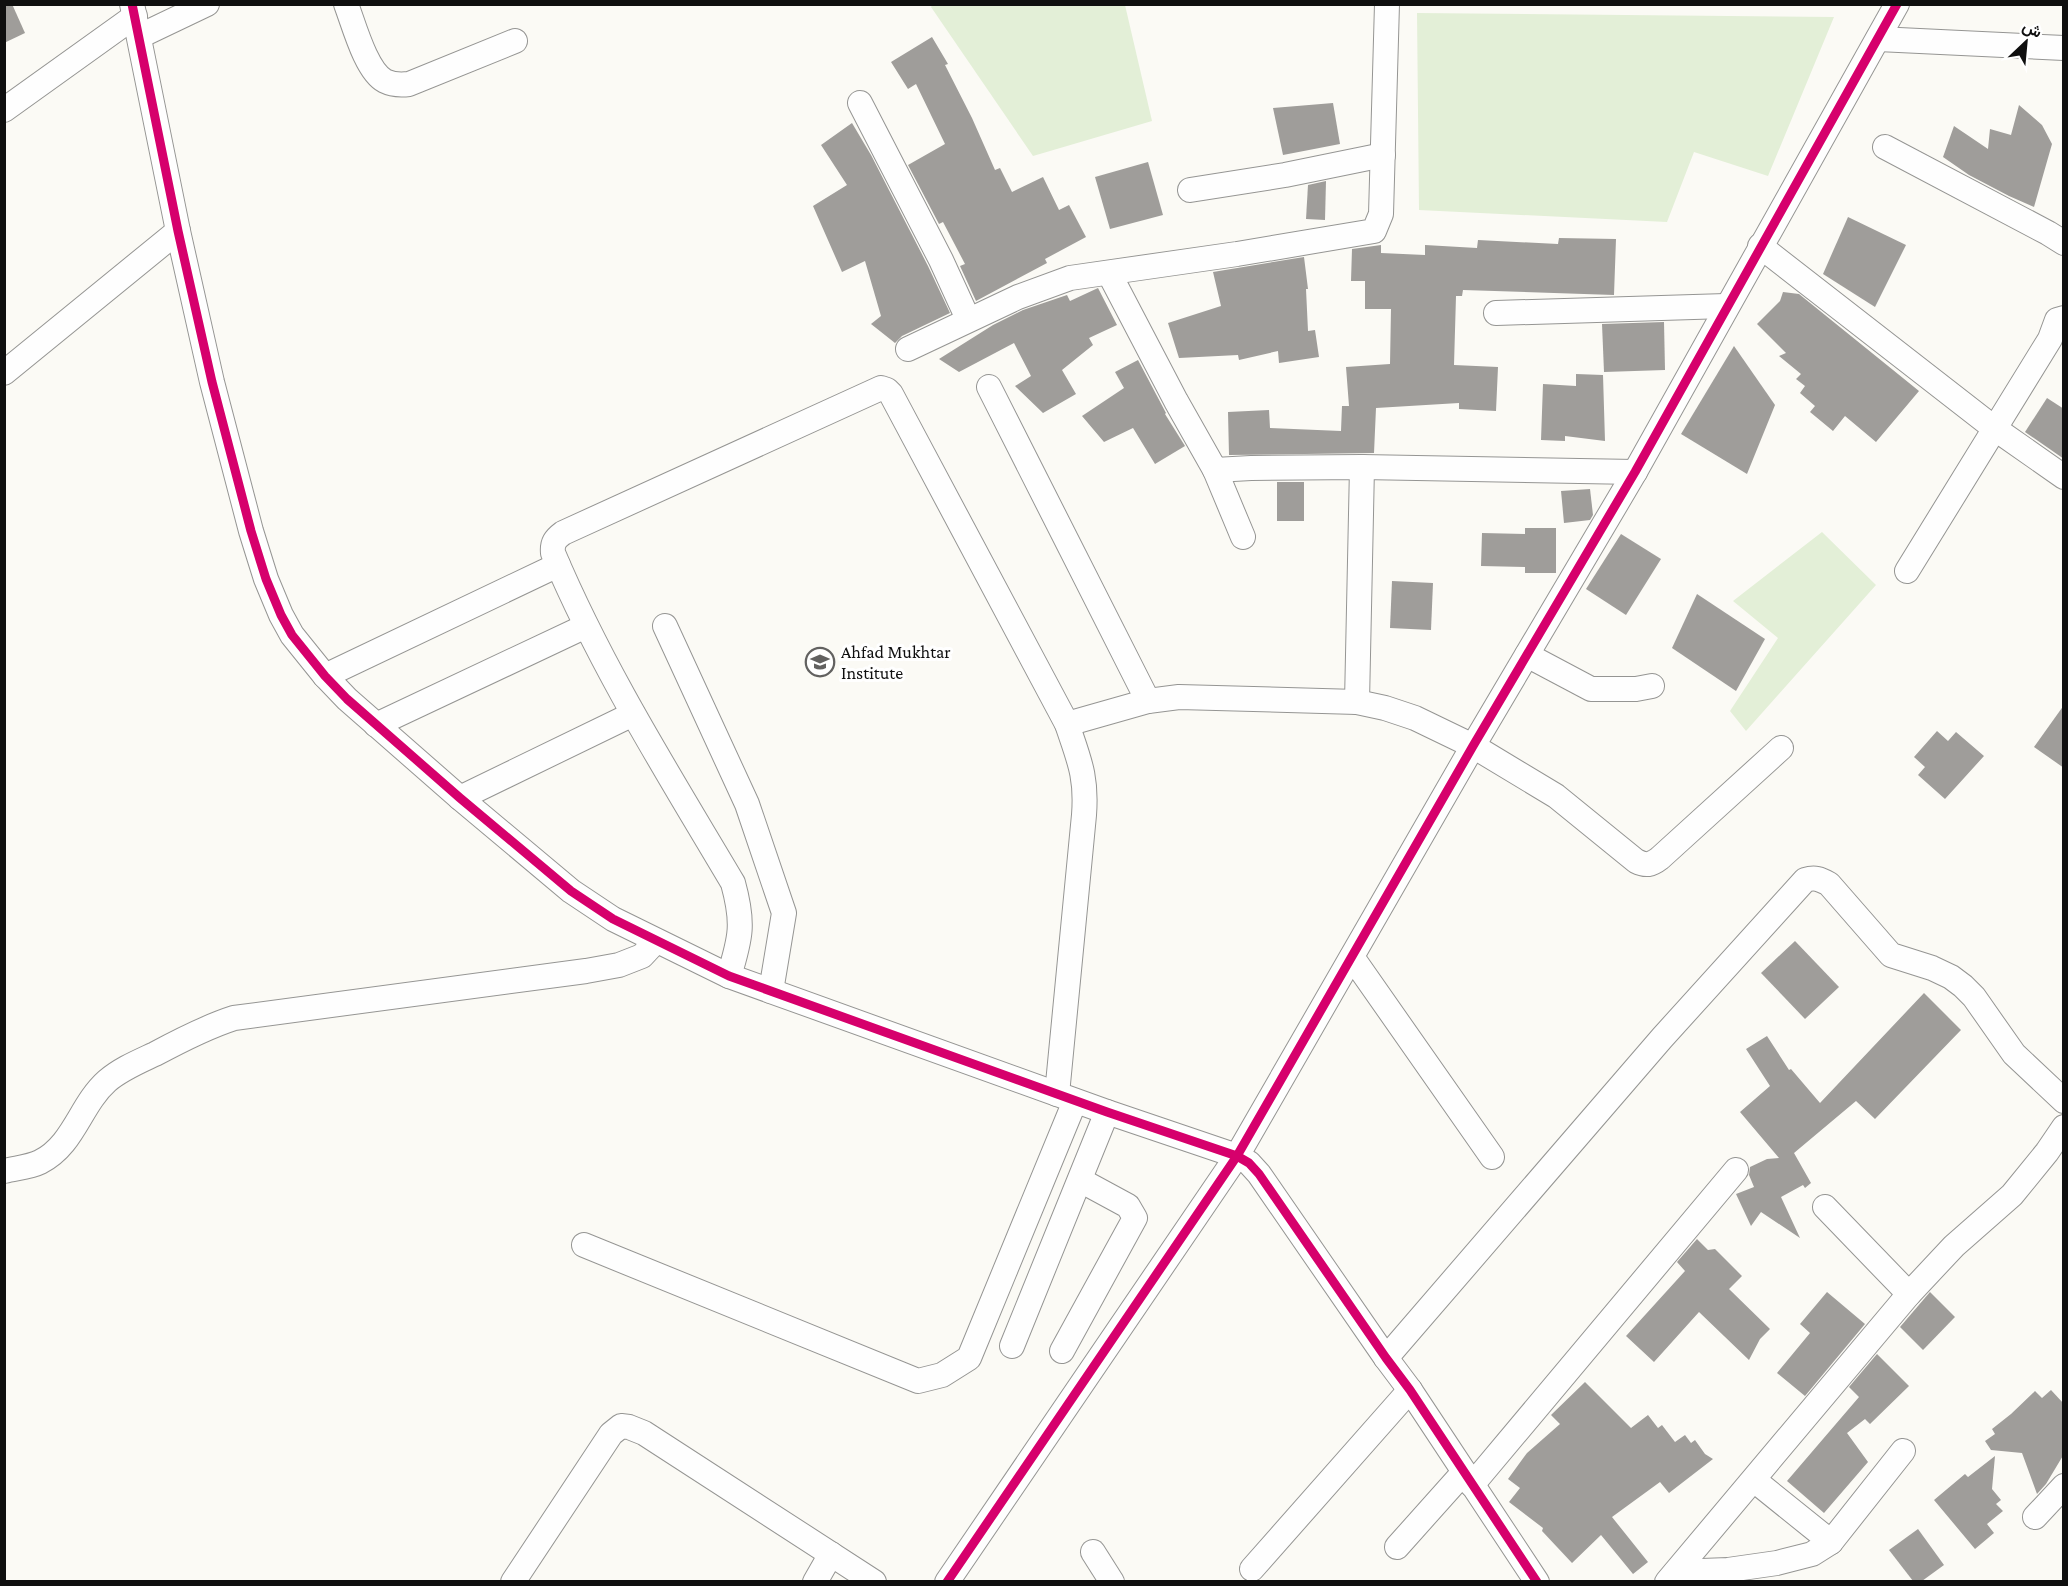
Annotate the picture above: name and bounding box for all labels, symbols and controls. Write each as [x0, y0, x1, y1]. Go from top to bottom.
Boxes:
north arrow [1996, 12, 2056, 72]
text: ش [2020, 17, 2045, 42]
place label: Ahfad Mukhtar Institute [841, 642, 951, 683]
school or university icon: Ahfad Mukhtar Institute [804, 646, 836, 678]

